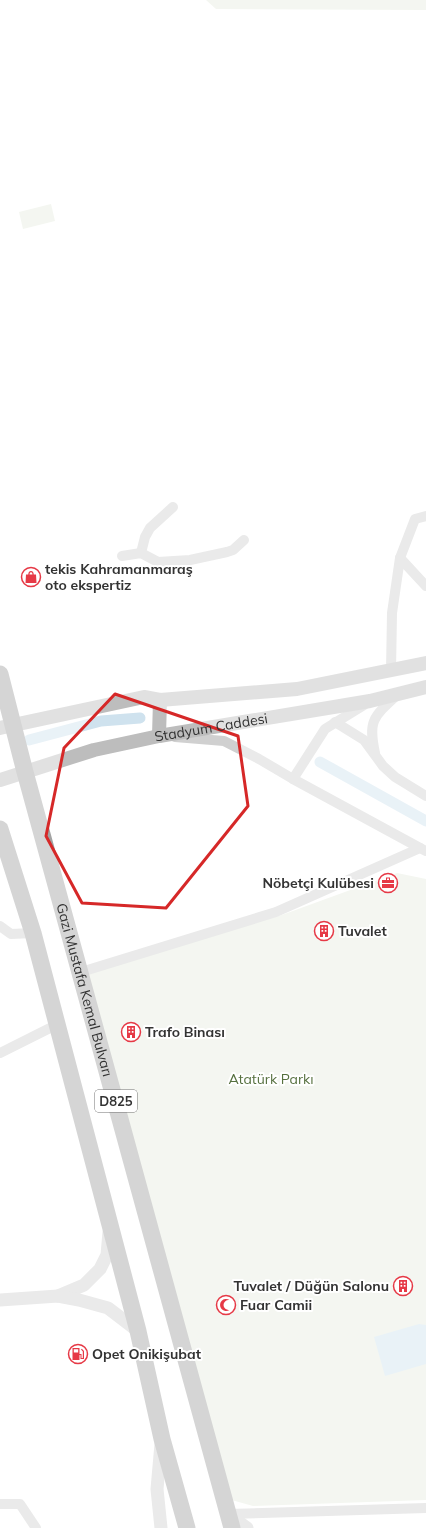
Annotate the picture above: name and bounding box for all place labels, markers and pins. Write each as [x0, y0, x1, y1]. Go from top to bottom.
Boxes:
place label: tekis Kahramanmaraş oto ekspertiz [45, 560, 193, 594]
shop icon: tekis Kahramanmaraş oto ekspertiz [20, 566, 42, 588]
office icon: Nöbetçi Kulübesi [377, 872, 399, 894]
place label: Nöbetçi Kulübesi [262, 874, 374, 892]
building icon: Tuvalet [313, 920, 335, 942]
place label: Tuvalet [338, 922, 387, 940]
building icon: Trafo Binası [120, 1021, 142, 1043]
place label: Trafo Binası [145, 1023, 225, 1041]
building icon: Tuvalet / Düğün Salonu [392, 1275, 414, 1297]
place label: Tuvalet / Düğün Salonu [233, 1277, 389, 1295]
mosque icon: Fuar Camii [215, 1294, 237, 1316]
place label: Fuar Camii [240, 1296, 312, 1314]
fuel station icon: Opet Onikişubat [67, 1343, 89, 1365]
place label: Opet Onikişubat [92, 1345, 202, 1363]

